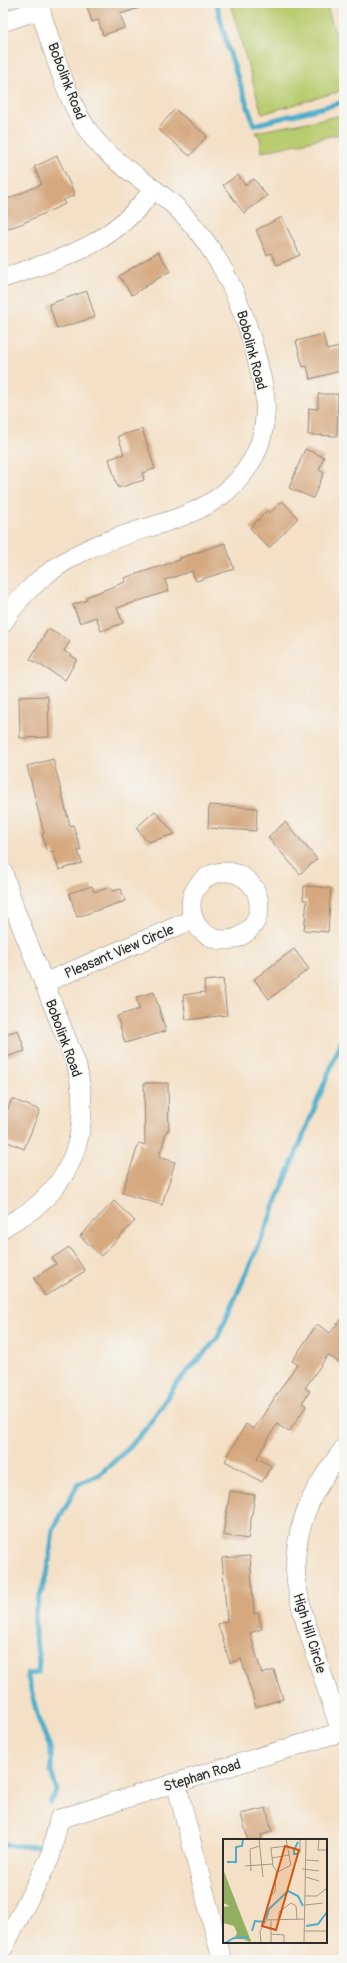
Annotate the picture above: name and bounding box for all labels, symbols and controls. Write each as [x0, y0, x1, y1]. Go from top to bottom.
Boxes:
street label: Bobolink Road [44, 40, 89, 122]
street label: Bobolink Road [233, 309, 270, 392]
street label: Pleasant View Circle [62, 921, 176, 982]
street label: Bobolink Road [42, 997, 85, 1079]
street label: High Hill Circle [289, 1591, 330, 1675]
street label: Stephan Road [161, 1756, 243, 1795]
inset map [223, 1839, 327, 1943]

